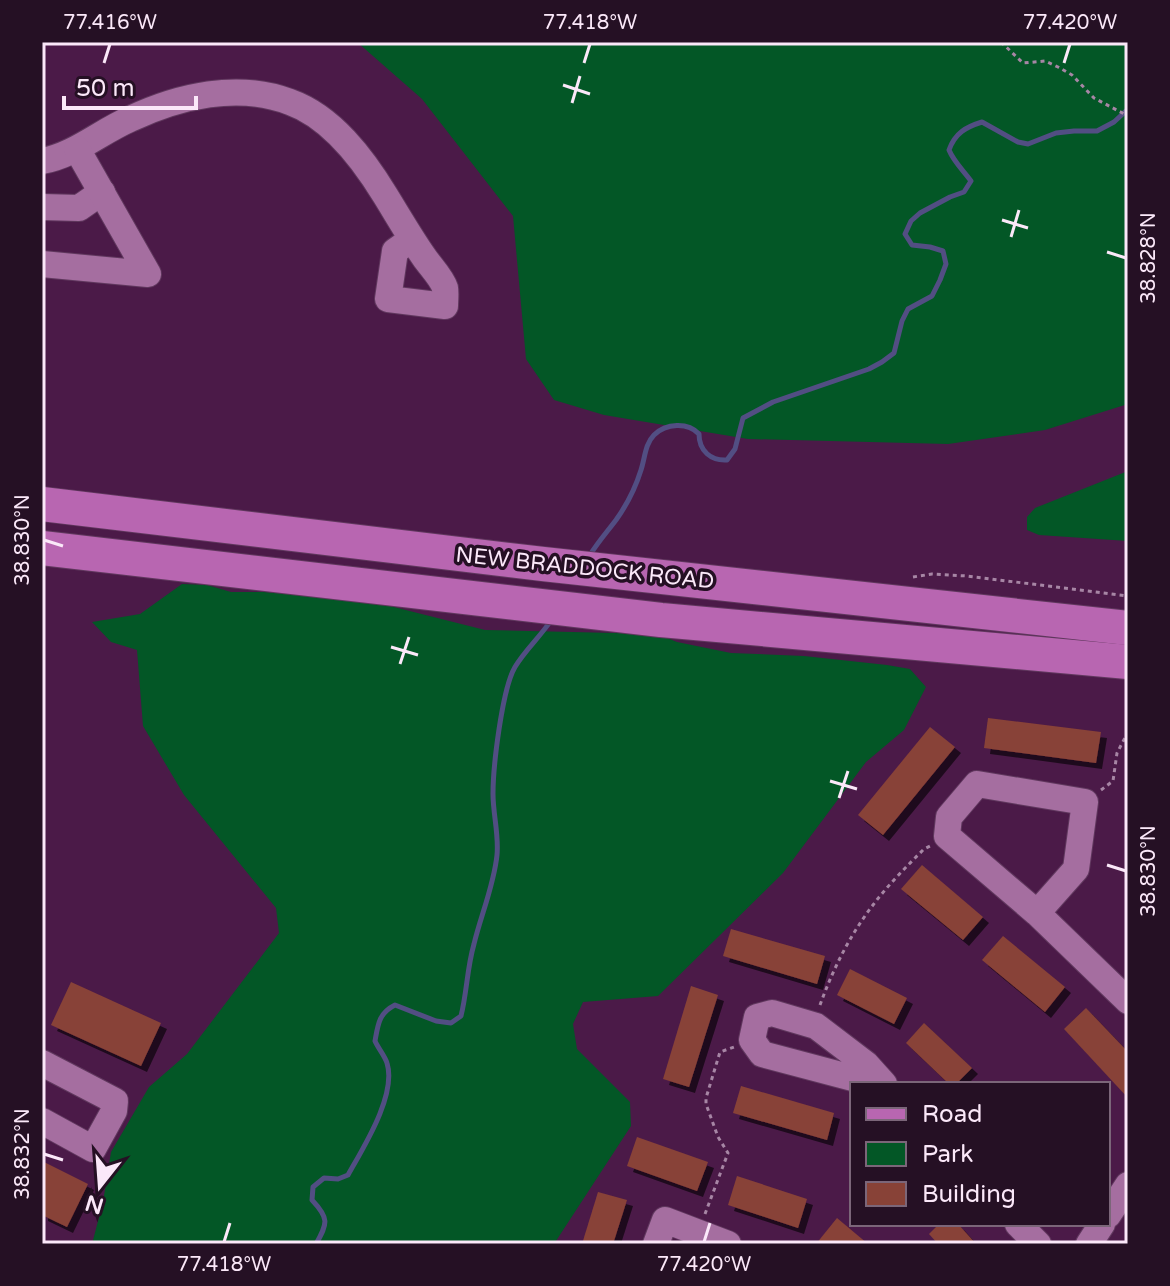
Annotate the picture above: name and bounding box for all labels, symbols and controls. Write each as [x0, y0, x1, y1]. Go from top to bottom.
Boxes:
text: 77.416°W [63, 11, 157, 35]
text: 77.418°W [543, 11, 637, 35]
text: 77.420°W [1023, 11, 1117, 35]
scale bar [64, 60, 196, 110]
text: 50 m [76, 74, 134, 103]
text: 38.828°N [1137, 212, 1161, 304]
text: 38.830°N [11, 494, 35, 586]
street label: NEW BRADDOCK ROAD [454, 541, 716, 595]
text: 38.830°N [1137, 825, 1161, 917]
legend [850, 1082, 1110, 1226]
text: Road [922, 1100, 982, 1129]
text: 38.832°N [11, 1108, 35, 1200]
text: Park [922, 1140, 973, 1169]
north arrow [60, 1146, 140, 1226]
text: Building [922, 1180, 1016, 1209]
text: N [82, 1189, 107, 1219]
text: 77.418°W [177, 1253, 271, 1277]
text: 77.420°W [657, 1253, 751, 1277]

